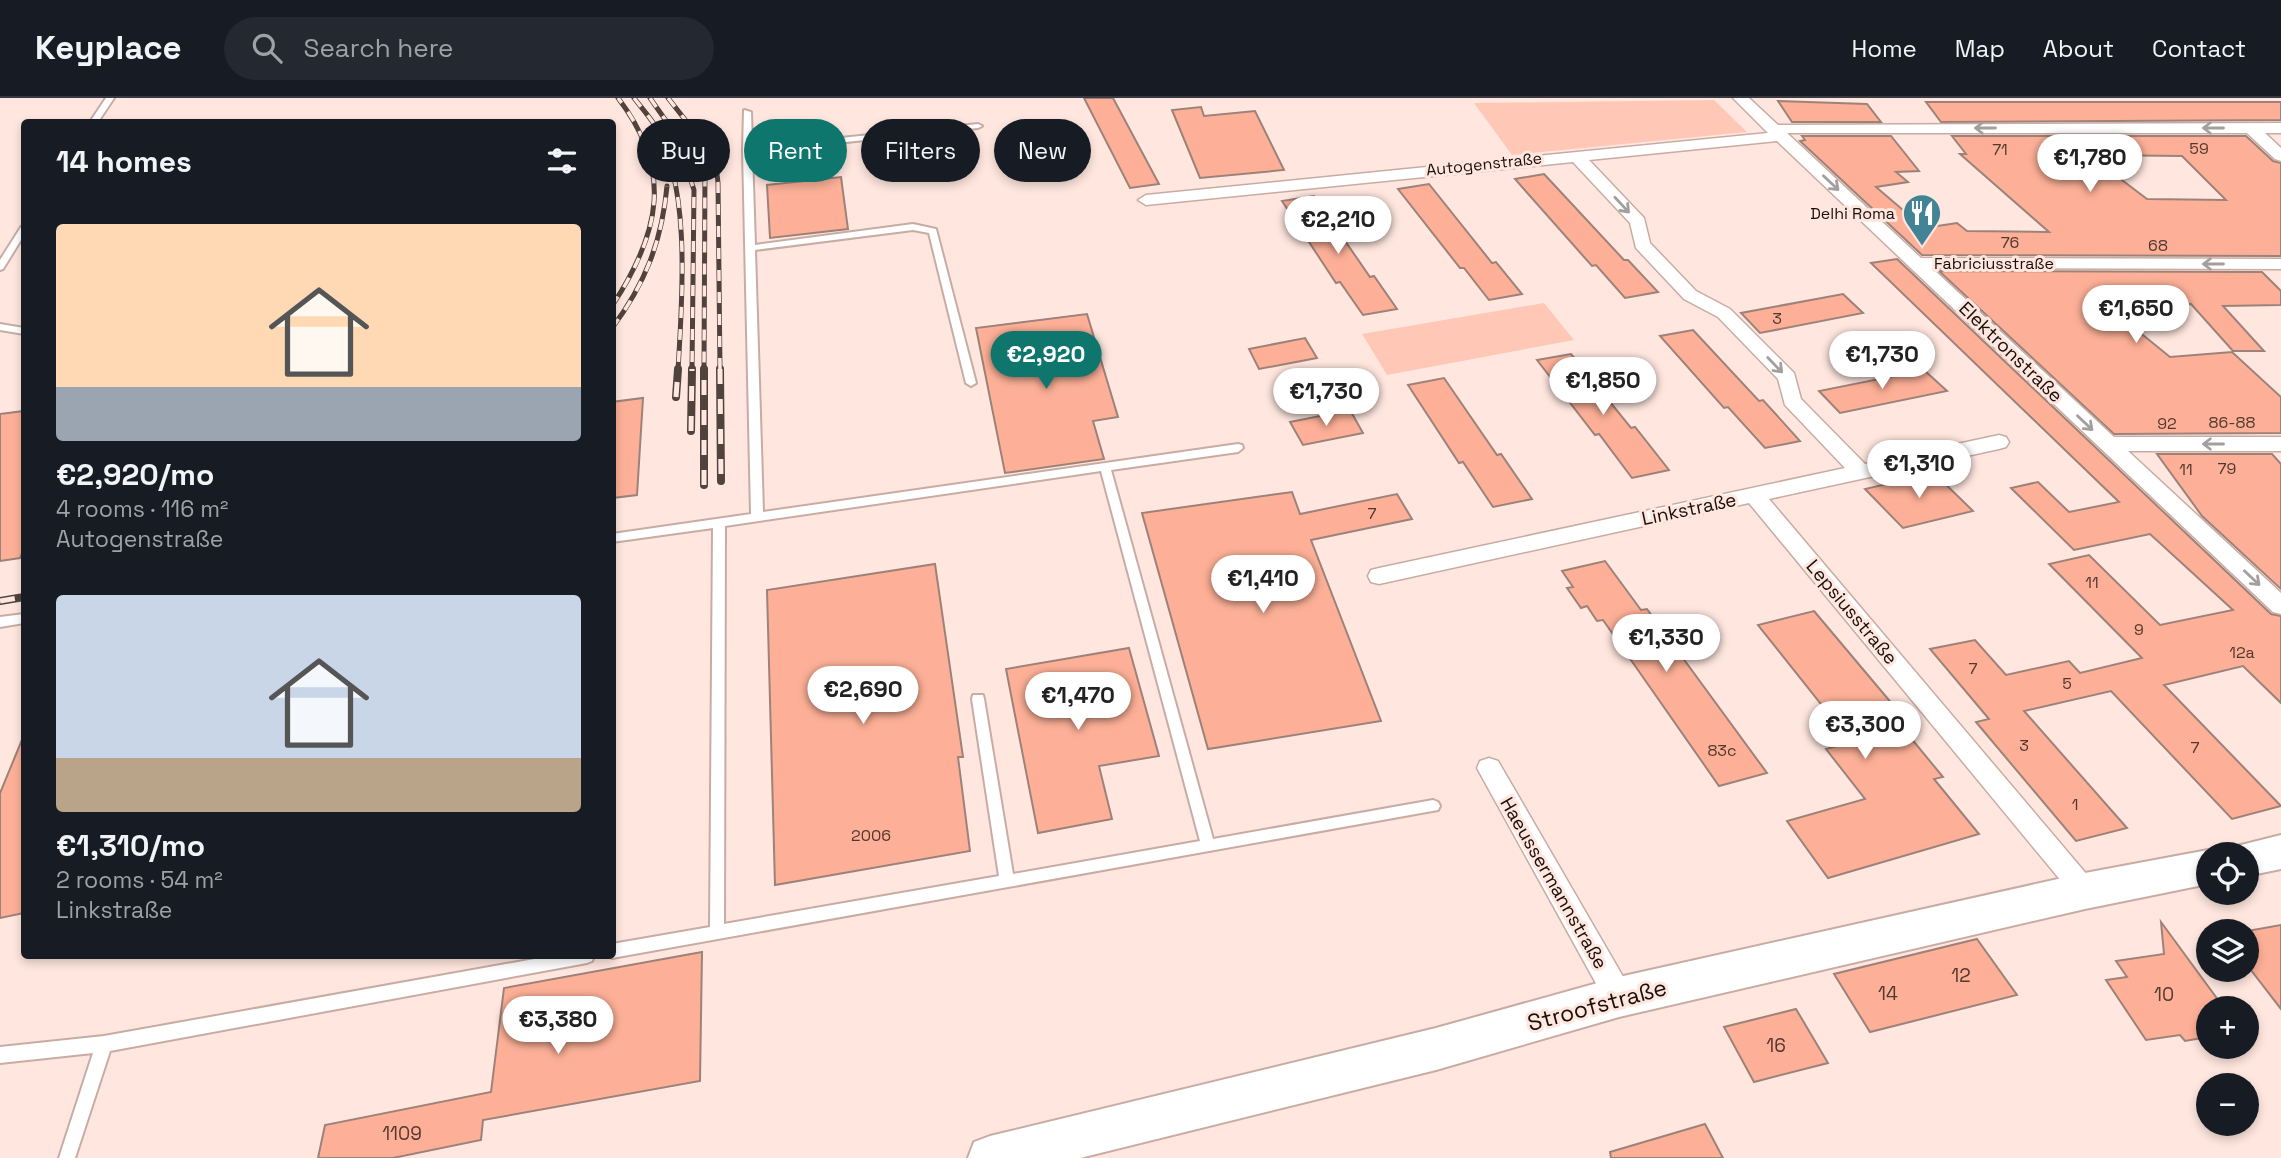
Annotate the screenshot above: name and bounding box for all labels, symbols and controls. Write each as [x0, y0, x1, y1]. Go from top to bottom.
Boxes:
search box [224, 17, 714, 80]
text: Keyplace [35, 27, 182, 69]
icon: search [248, 29, 286, 67]
text: Search here [304, 31, 453, 65]
text: Home [1851, 33, 1917, 64]
text: Map [1955, 33, 2005, 64]
text: About [2043, 33, 2114, 64]
text: Contact [2152, 33, 2246, 64]
chip: Buy [637, 119, 730, 182]
chip: Rent [744, 119, 847, 182]
chip: Filters [861, 119, 980, 182]
chip: New [994, 119, 1091, 182]
one-way arrow [1974, 121, 1997, 135]
one-way arrow [2202, 121, 2225, 135]
pin: €1,780 [2033, 134, 2147, 194]
house number: 59 [2189, 138, 2209, 159]
house number: 71 [1992, 139, 2008, 160]
text: 14 homes [56, 142, 192, 181]
icon: filters [543, 142, 581, 180]
text: €1,780 [2053, 142, 2127, 172]
street label: Autogenstraße [1425, 147, 1543, 181]
one-way arrow [1822, 174, 1839, 191]
restaurant icon: Delhi Roma [1901, 192, 1943, 247]
one-way arrow [1614, 196, 1630, 214]
pin: €2,210 [1281, 197, 1395, 256]
place label: Delhi Roma [1810, 203, 1895, 224]
text: €2,210 [1301, 204, 1375, 234]
house number: 76 [2001, 232, 2019, 253]
house number: 68 [2148, 235, 2168, 256]
street label: Fabriciusstraße [1934, 253, 2054, 274]
one-way arrow [2202, 257, 2225, 271]
icon: home [256, 269, 382, 395]
pin: €1,650 [2079, 286, 2193, 345]
text: €1,650 [2098, 293, 2174, 323]
street label: Elektronstraße [1954, 296, 2068, 408]
house number: 3 [1772, 308, 1782, 329]
pin: €2,920 [989, 331, 1103, 391]
pin: €1,730 [1825, 331, 1939, 391]
text: €2,920 [1007, 339, 1085, 369]
text: €1,730 [1845, 339, 1919, 369]
one-way arrow [1767, 356, 1784, 373]
pin: €1,850 [1546, 358, 1660, 417]
text: €1,850 [1565, 365, 1641, 395]
pin: €1,730 [1269, 368, 1383, 428]
text: €1,730 [1289, 376, 1363, 406]
house number: 86-88 [2209, 412, 2256, 433]
house number: 92 [2157, 413, 2177, 434]
one-way arrow [2077, 414, 2094, 431]
one-way arrow [2202, 437, 2225, 451]
pin: €1,310 [1862, 440, 1976, 500]
text: €1,310 [1883, 448, 1955, 478]
text: €2,920/mo [56, 455, 214, 494]
house number: 79 [2218, 458, 2236, 479]
house number: 11 [2179, 459, 2193, 480]
street label: Linkstraße [1639, 487, 1739, 531]
text: 4 rooms · 116 m² [56, 494, 228, 524]
house number: 7 [1367, 503, 1377, 524]
text: Autogenstraße [56, 524, 223, 554]
street label: Lepsiusstraße [1801, 554, 1903, 670]
pin: €1,410 [1206, 556, 1320, 615]
text: €1,410 [1227, 563, 1299, 593]
one-way arrow [2243, 570, 2260, 587]
house number: 11 [2085, 572, 2099, 593]
pin: €1,330 [1609, 614, 1723, 674]
house number: 9 [2134, 619, 2144, 640]
text: €1,330 [1628, 622, 1704, 652]
icon: home [256, 640, 382, 766]
house number: 12a [2229, 642, 2255, 663]
house number: 7 [1968, 658, 1978, 679]
pin: €2,690 [806, 666, 920, 726]
pin: €1,470 [1021, 672, 1135, 732]
house number: 5 [2062, 673, 2072, 694]
text: €2,690 [823, 674, 903, 704]
text: €1,470 [1041, 680, 1115, 710]
pin: €3,300 [1808, 702, 1922, 761]
text: €3,300 [1825, 709, 1905, 739]
house number: 3 [2019, 735, 2029, 756]
house number: 7 [2190, 737, 2200, 758]
house number: 83c [1707, 740, 1737, 761]
street label: Haeussermannstraße [1495, 793, 1613, 973]
house number: 1 [2072, 794, 2078, 815]
house number: 2006 [851, 825, 891, 846]
text: €1,310/mo [56, 826, 205, 865]
map controls [2196, 842, 2259, 1136]
button: locate [2196, 842, 2259, 905]
text: 2 rooms · 54 m² [56, 865, 223, 895]
text: Linkstraße [56, 895, 172, 925]
button: layers [2196, 919, 2259, 982]
house number: 12 [1951, 963, 1971, 988]
street label: Stroofstraße [1524, 972, 1670, 1038]
house number: 14 [1878, 981, 1898, 1006]
house number: 10 [2154, 982, 2174, 1007]
pin: €3,380 [501, 996, 615, 1056]
button: + [2196, 996, 2259, 1059]
text: €3,380 [518, 1004, 598, 1034]
house number: 16 [1766, 1033, 1786, 1058]
button: − [2196, 1073, 2259, 1136]
house number: 1109 [382, 1121, 422, 1146]

